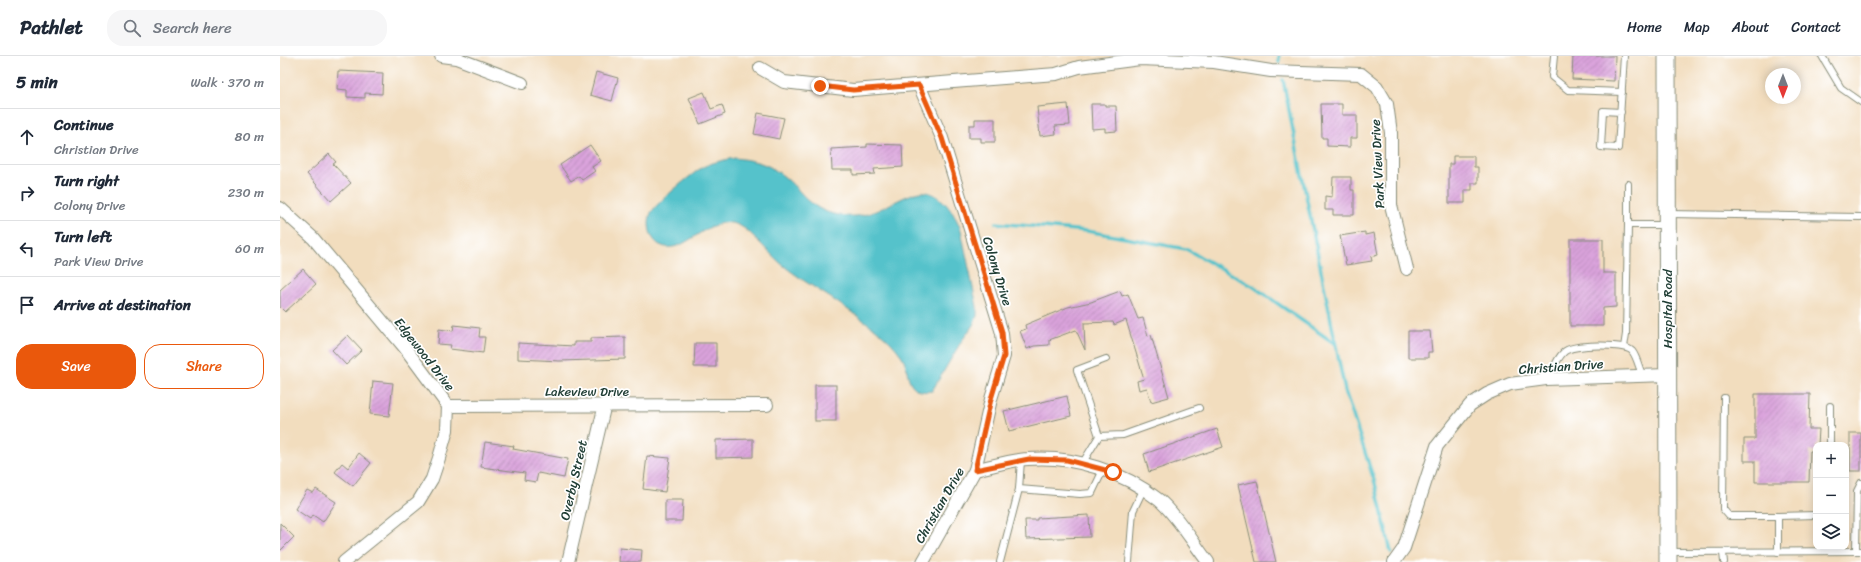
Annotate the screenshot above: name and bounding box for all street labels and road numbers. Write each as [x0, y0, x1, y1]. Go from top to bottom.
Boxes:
street label: Park View Drive [1364, 118, 1391, 209]
street label: Colony Drive [976, 234, 1019, 309]
street label: Hospital Road [1656, 268, 1679, 348]
street label: Edgewood Drive [388, 312, 461, 397]
street label: Christian Drive [1518, 352, 1604, 381]
street label: Lakeview Drive [545, 380, 629, 403]
street label: Overby Street [553, 437, 594, 523]
street label: Christian Drive [908, 463, 971, 548]

